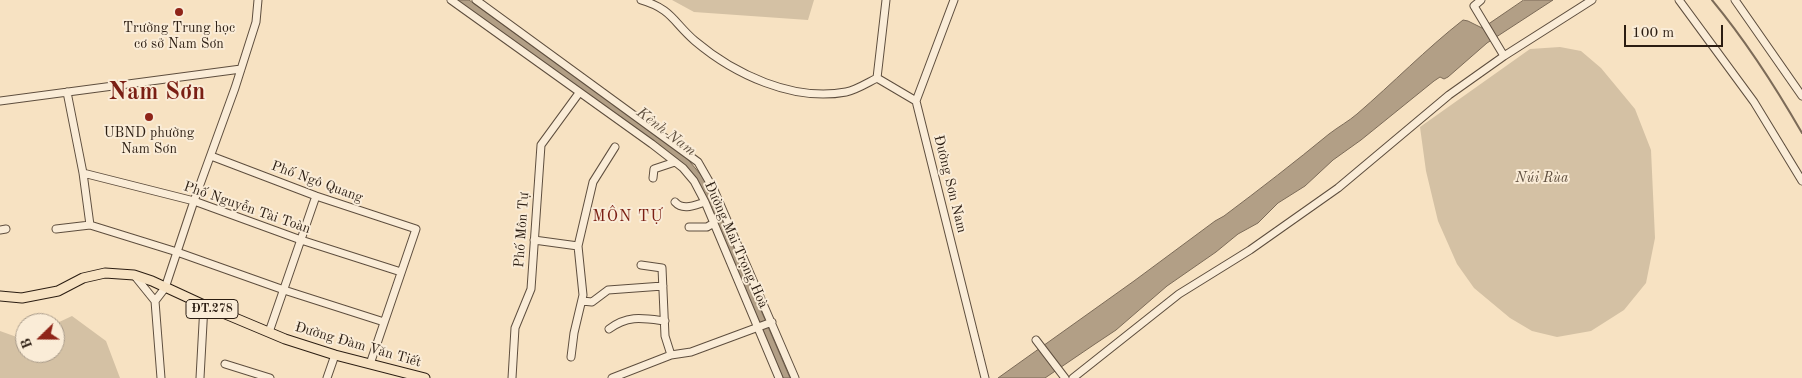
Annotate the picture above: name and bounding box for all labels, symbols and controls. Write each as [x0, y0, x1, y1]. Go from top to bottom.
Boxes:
marker: Trường Trung học cơ sở Nam Sơn [173, 6, 185, 18]
scale bar [1627, 15, 1726, 47]
place label: Trường Trung học cơ sở Nam Sơn [123, 20, 235, 52]
text: 100 m [1632, 26, 1674, 41]
district label: Nam Sơn [109, 79, 205, 107]
water label: Kênh Nam [633, 104, 699, 160]
marker: UBND phường Nam Sơn [143, 111, 155, 123]
place label: UBND phường Nam Sơn [104, 125, 194, 158]
street label: Đường Sơn Nam [930, 133, 970, 235]
street label: Phố Ngô Quang [269, 158, 365, 206]
park label: Núi Rùa [1515, 170, 1569, 186]
street label: Phố Nguyễn Tài Toàn [181, 178, 313, 238]
street label: Đường Mai Trọng Hoà [700, 179, 772, 311]
street label: Phố Môn Tự [511, 192, 533, 268]
district label: MÔN TỰ [592, 207, 664, 227]
road number: ĐT.278 [186, 300, 238, 318]
north arrow [15, 313, 65, 363]
street label: Đường Đàm Văn Tiết [293, 319, 423, 371]
text: B [19, 336, 35, 350]

